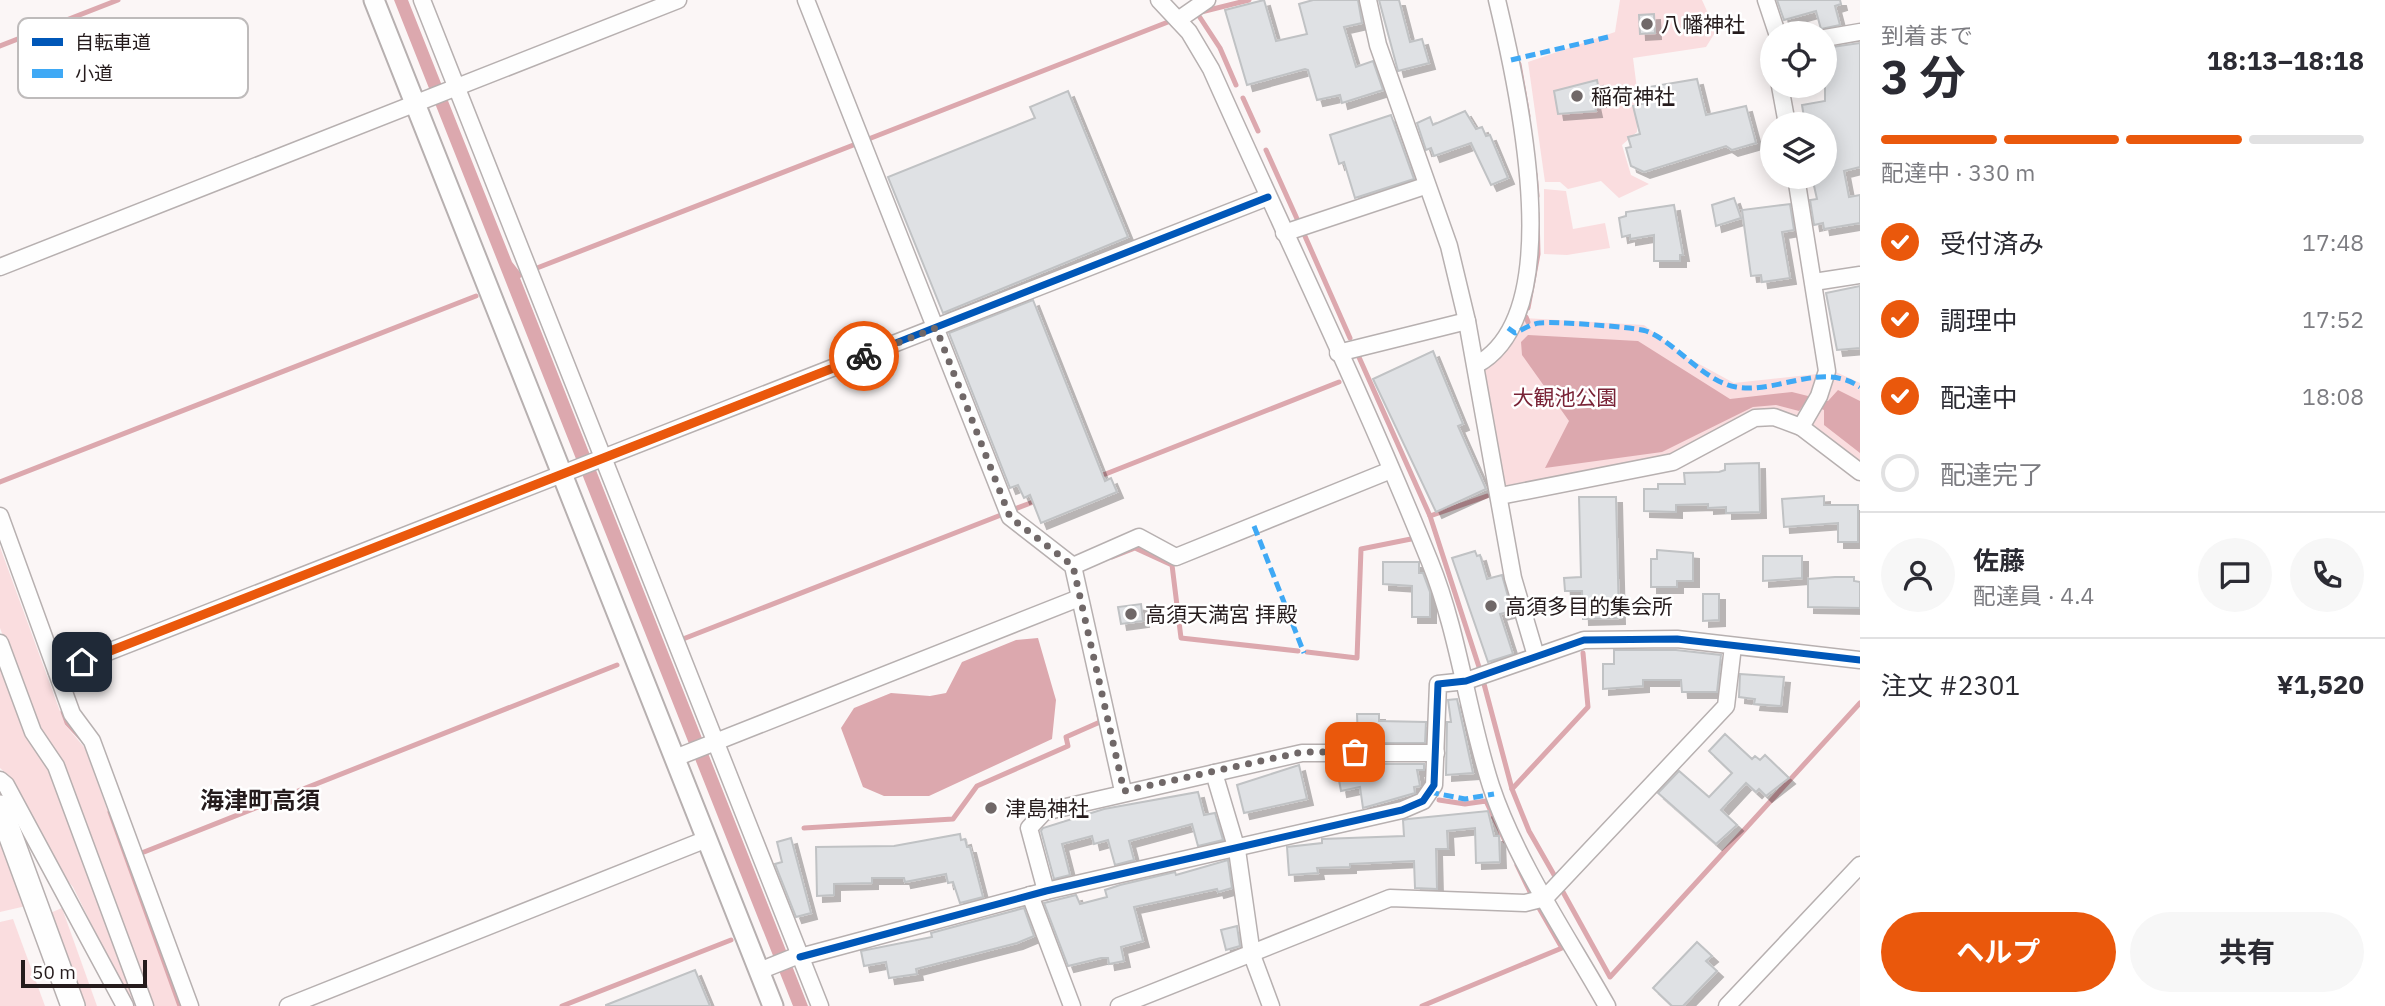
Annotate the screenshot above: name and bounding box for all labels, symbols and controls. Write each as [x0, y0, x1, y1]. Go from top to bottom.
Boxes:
place label: 八幡神社 [1661, 10, 1745, 38]
marker: 八幡神社 [1639, 16, 1655, 32]
legend [18, 18, 248, 98]
text: 到着まで [1881, 20, 1973, 50]
map controls [1760, 21, 1837, 189]
button: locate [1760, 21, 1837, 98]
text: 自転車道 [75, 30, 151, 54]
text: 18:13–18:18 [2207, 43, 2364, 77]
text: 3 分 [1881, 47, 1965, 107]
text: 小道 [75, 61, 113, 85]
place label: 稲荷神社 [1591, 82, 1675, 110]
marker: 稲荷神社 [1569, 88, 1585, 104]
button: layers [1760, 112, 1837, 189]
text: 配達中 · 330 m [1881, 157, 2035, 187]
icon: check [1881, 223, 1919, 261]
text: 受付済み [1940, 226, 2044, 260]
text: 17:48 [2302, 227, 2364, 257]
icon: check [1881, 300, 1919, 338]
text: 調理中 [1940, 303, 2018, 337]
text: 17:52 [2302, 304, 2364, 334]
courier [829, 321, 899, 391]
icon: bike [845, 337, 883, 375]
icon: check [1881, 377, 1919, 415]
text: 配達中 [1940, 380, 2018, 414]
text: 18:08 [2302, 381, 2364, 411]
park label: 大観池公園 [1513, 383, 1618, 411]
text: 配達完了 [1940, 457, 2044, 491]
button: person [1881, 538, 1955, 612]
button: chat [2198, 538, 2272, 612]
button: phone [2290, 538, 2364, 612]
text: 佐藤 [1973, 543, 2025, 577]
text: 配達員 · 4.4 [1973, 580, 2094, 610]
place label: 高須多目的集会所 [1505, 592, 1673, 620]
marker: 高須多目的集会所 [1483, 598, 1499, 614]
place label: 高須天満宮 拝殿 [1145, 600, 1297, 628]
marker: 高須天満宮 拝殿 [1123, 606, 1139, 622]
pin [52, 632, 112, 692]
icon: home [63, 643, 101, 681]
text: ¥1,520 [2277, 667, 2364, 701]
text: 注文 #2301 [1881, 668, 2020, 702]
pin [1325, 722, 1385, 782]
icon: bag [1336, 733, 1374, 771]
district label: 海津町高須 [200, 784, 320, 816]
place label: 津島神社 [1005, 794, 1089, 822]
marker: 津島神社 [983, 800, 999, 816]
button: ヘルプ [1881, 912, 2116, 992]
button: 共有 [2130, 912, 2364, 992]
scale bar [21, 957, 147, 989]
text: 50 m [32, 960, 76, 984]

